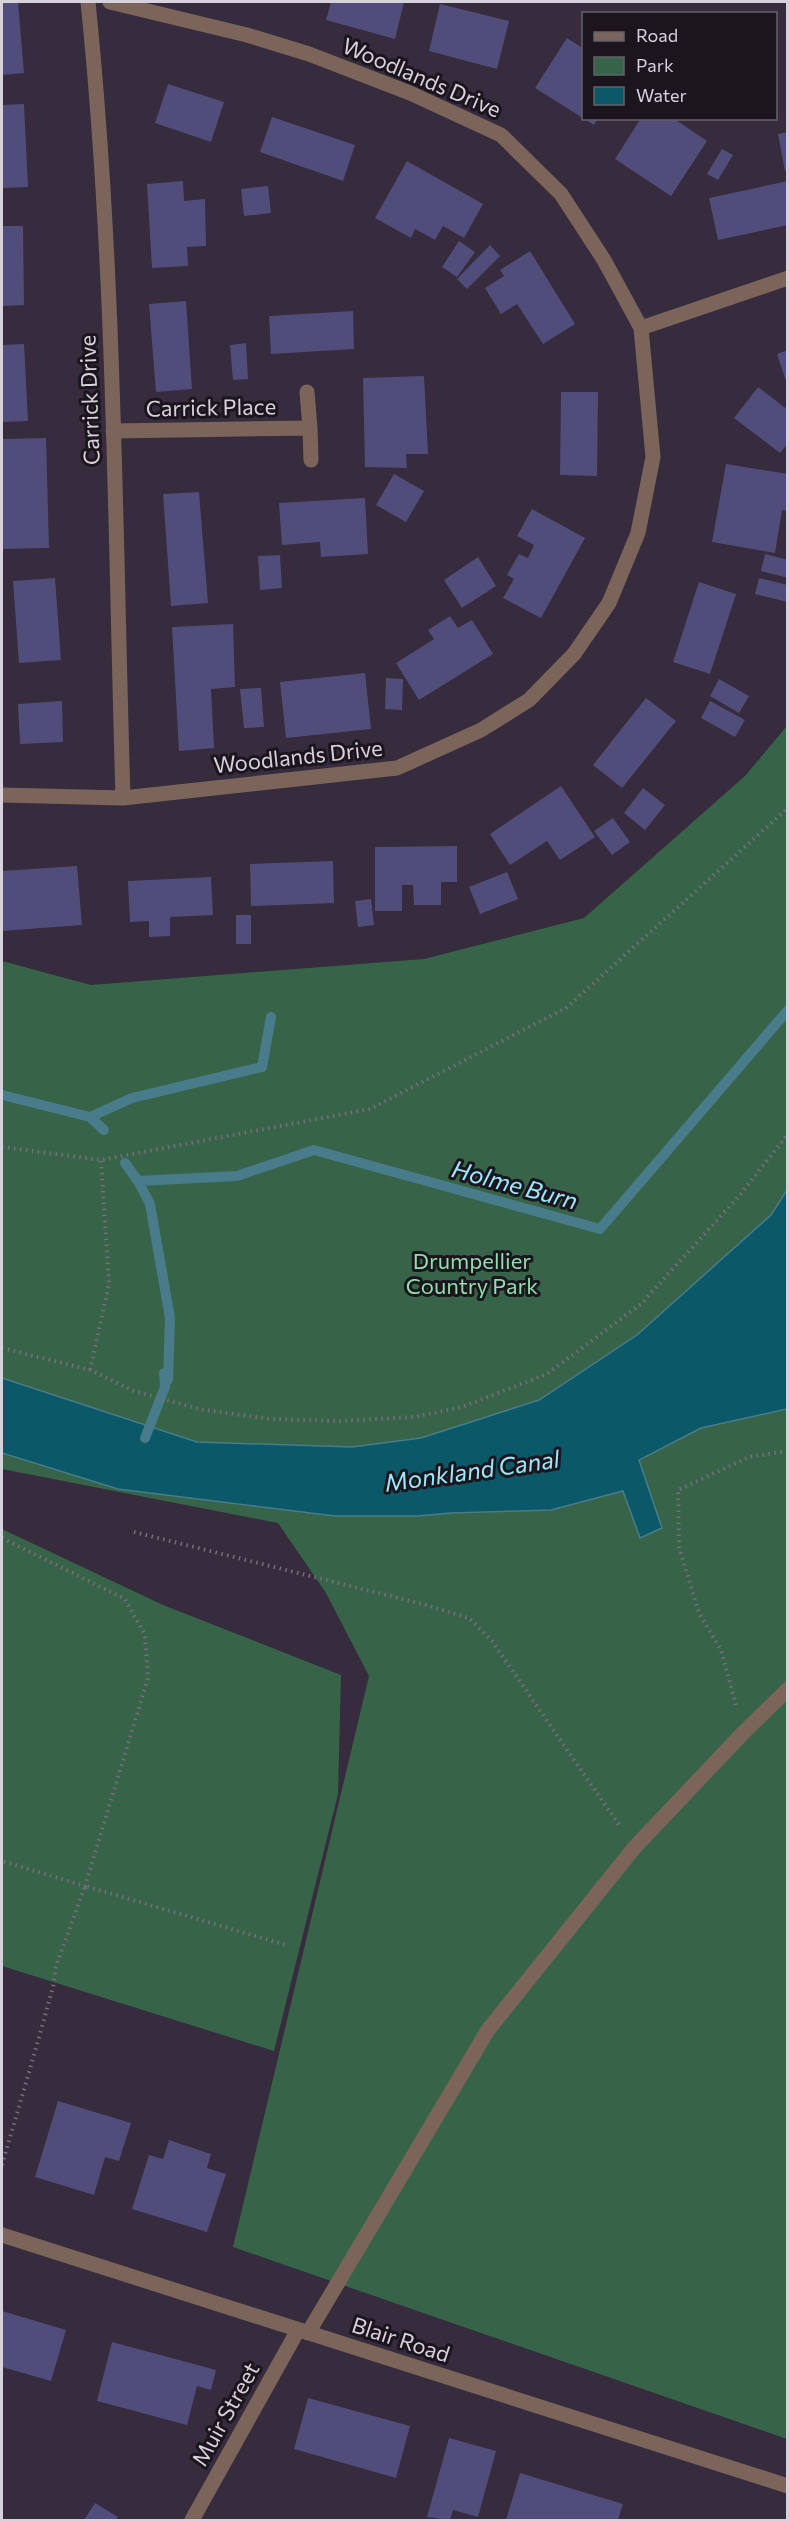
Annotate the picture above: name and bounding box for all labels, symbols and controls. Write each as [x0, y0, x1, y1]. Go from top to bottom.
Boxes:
legend [582, 12, 777, 120]
text: Road [636, 24, 678, 46]
street label: Woodlands Drive [339, 31, 505, 123]
text: Park [636, 54, 674, 76]
text: Water [636, 84, 687, 106]
street label: Carrick Drive [73, 335, 105, 465]
street label: Carrick Place [146, 392, 276, 422]
street label: Woodlands Drive [212, 734, 384, 778]
water label: Holme Burn [449, 1153, 581, 1215]
park label: Drumpellier Country Park [406, 1247, 538, 1299]
water label: Monkland Canal [383, 1443, 562, 1497]
street label: Blair Road [349, 2311, 453, 2367]
street label: Muir Street [186, 2358, 264, 2470]

